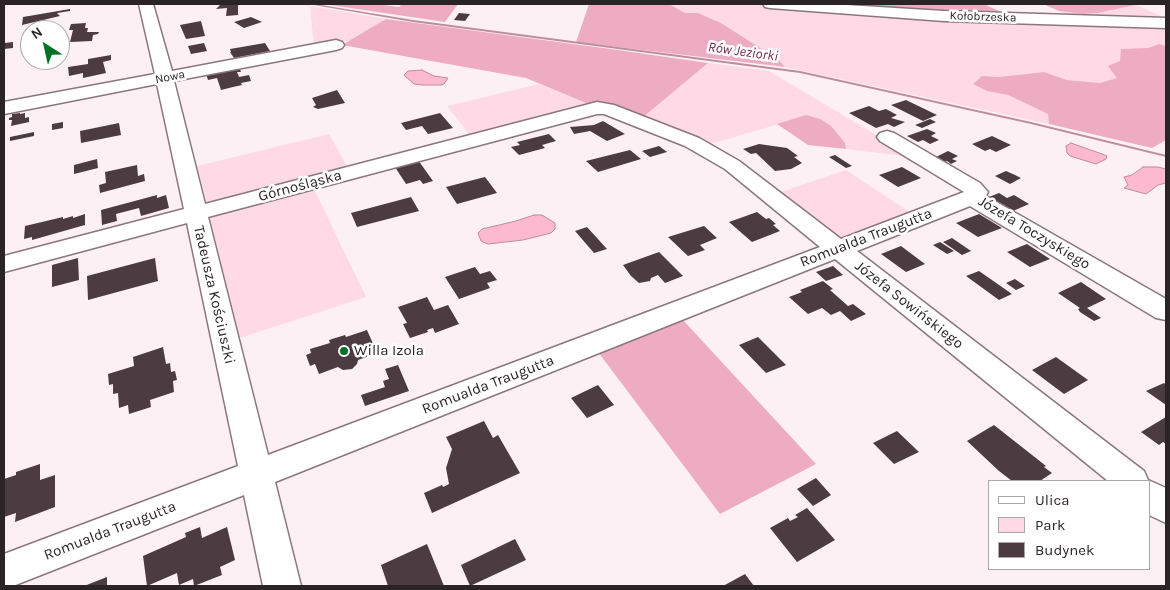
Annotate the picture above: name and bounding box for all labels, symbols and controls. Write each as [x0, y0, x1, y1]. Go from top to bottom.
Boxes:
street label: Kołobrzeska [949, 9, 1017, 25]
north arrow [20, 20, 70, 70]
text: N [28, 23, 46, 43]
water label: Rów Jeziorki [707, 39, 779, 65]
street label: Nowa [154, 67, 186, 87]
street label: Górnośląska [256, 166, 344, 206]
street label: Józefa Toczyskiego [975, 192, 1093, 274]
street label: Romualda Traugutta [797, 205, 935, 271]
street label: Tadeusza Kościuszki [189, 224, 239, 366]
street label: Józefa Sowińskiego [851, 257, 967, 353]
place label: Willa Izola [354, 342, 424, 360]
marker: Willa Izola [338, 345, 350, 357]
street label: Romualda Traugutta [419, 352, 557, 418]
legend [988, 480, 1150, 570]
text: Ulica [1035, 491, 1069, 509]
street label: Romualda Traugutta [41, 498, 179, 564]
text: Park [1035, 516, 1065, 534]
text: Budynek [1035, 541, 1094, 559]

